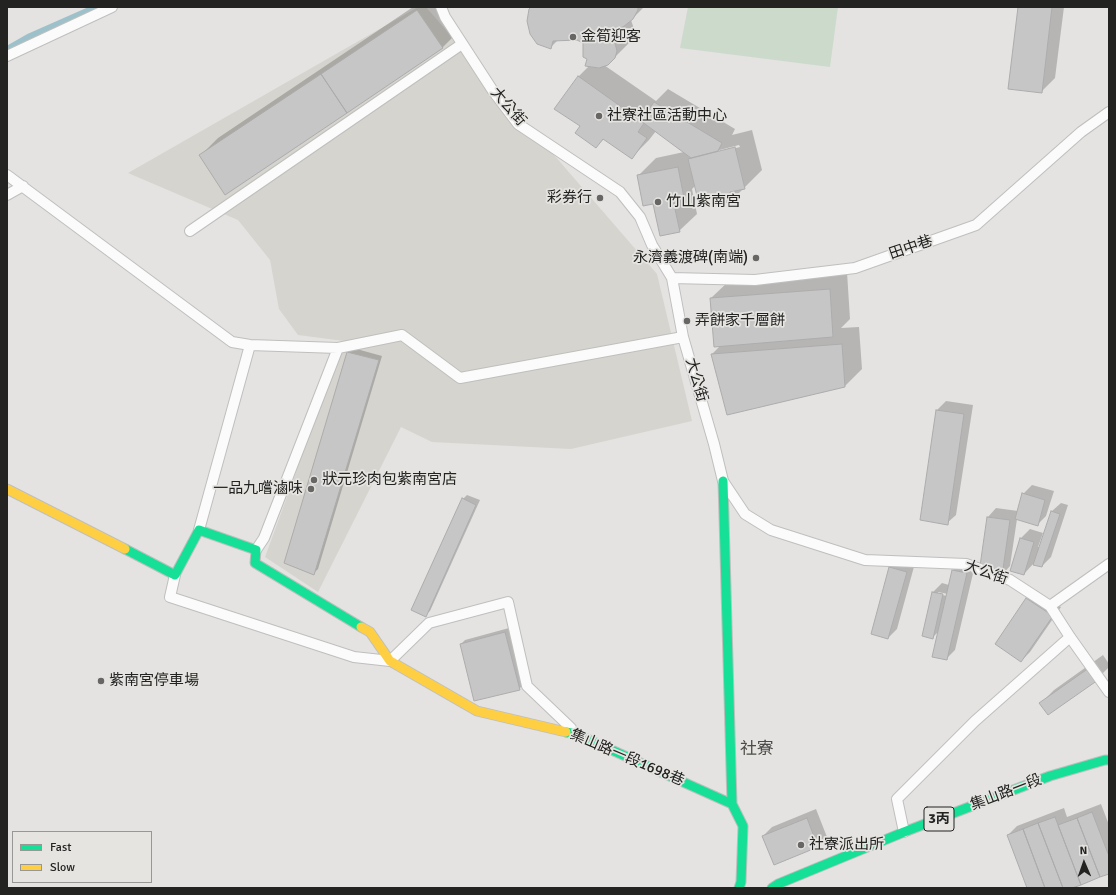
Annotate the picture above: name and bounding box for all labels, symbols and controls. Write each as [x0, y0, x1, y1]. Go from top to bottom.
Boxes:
place label: 金筍迎客 [581, 28, 641, 46]
marker: 金筍迎客 [568, 32, 578, 42]
street label: 大公街 [486, 84, 530, 130]
place label: 社寮社區活動中心 [607, 107, 727, 125]
marker: 社寮社區活動中心 [594, 111, 604, 121]
place label: 彩券行 [547, 189, 592, 207]
marker: 彩券行 [595, 193, 605, 203]
place label: 竹山紫南宮 [666, 193, 741, 211]
marker: 竹山紫南宮 [653, 197, 663, 207]
street label: 田中巷 [887, 232, 935, 264]
place label: 永濟義渡碑(南端) [633, 249, 748, 267]
marker: 永濟義渡碑(南端) [751, 253, 761, 263]
place label: 弄餅家千層餅 [695, 312, 785, 330]
marker: 弄餅家千層餅 [682, 316, 692, 326]
street label: 大公街 [681, 356, 711, 404]
place label: 狀元珍肉包紫南宮店 [322, 471, 457, 489]
marker: 狀元珍肉包紫南宮店 [309, 475, 319, 485]
place label: 一品九嚐滷味 [213, 480, 303, 498]
marker: 一品九嚐滷味 [306, 484, 316, 494]
street label: 大公街 [962, 557, 1010, 589]
place label: 紫南宮停車場 [109, 672, 199, 690]
marker: 紫南宮停車場 [96, 676, 106, 686]
street label: 集山路一段1698巷 [567, 726, 687, 790]
district label: 社寮 [740, 740, 774, 760]
street label: 集山路一段 [968, 771, 1044, 815]
road number: 3丙 [924, 807, 954, 831]
legend [12, 831, 152, 883]
place label: 社寮派出所 [809, 836, 884, 854]
text: Fast [50, 840, 71, 855]
marker: 社寮派出所 [796, 840, 806, 850]
north arrow [1064, 843, 1104, 883]
text: N [1080, 844, 1088, 857]
text: Slow [50, 860, 75, 875]

